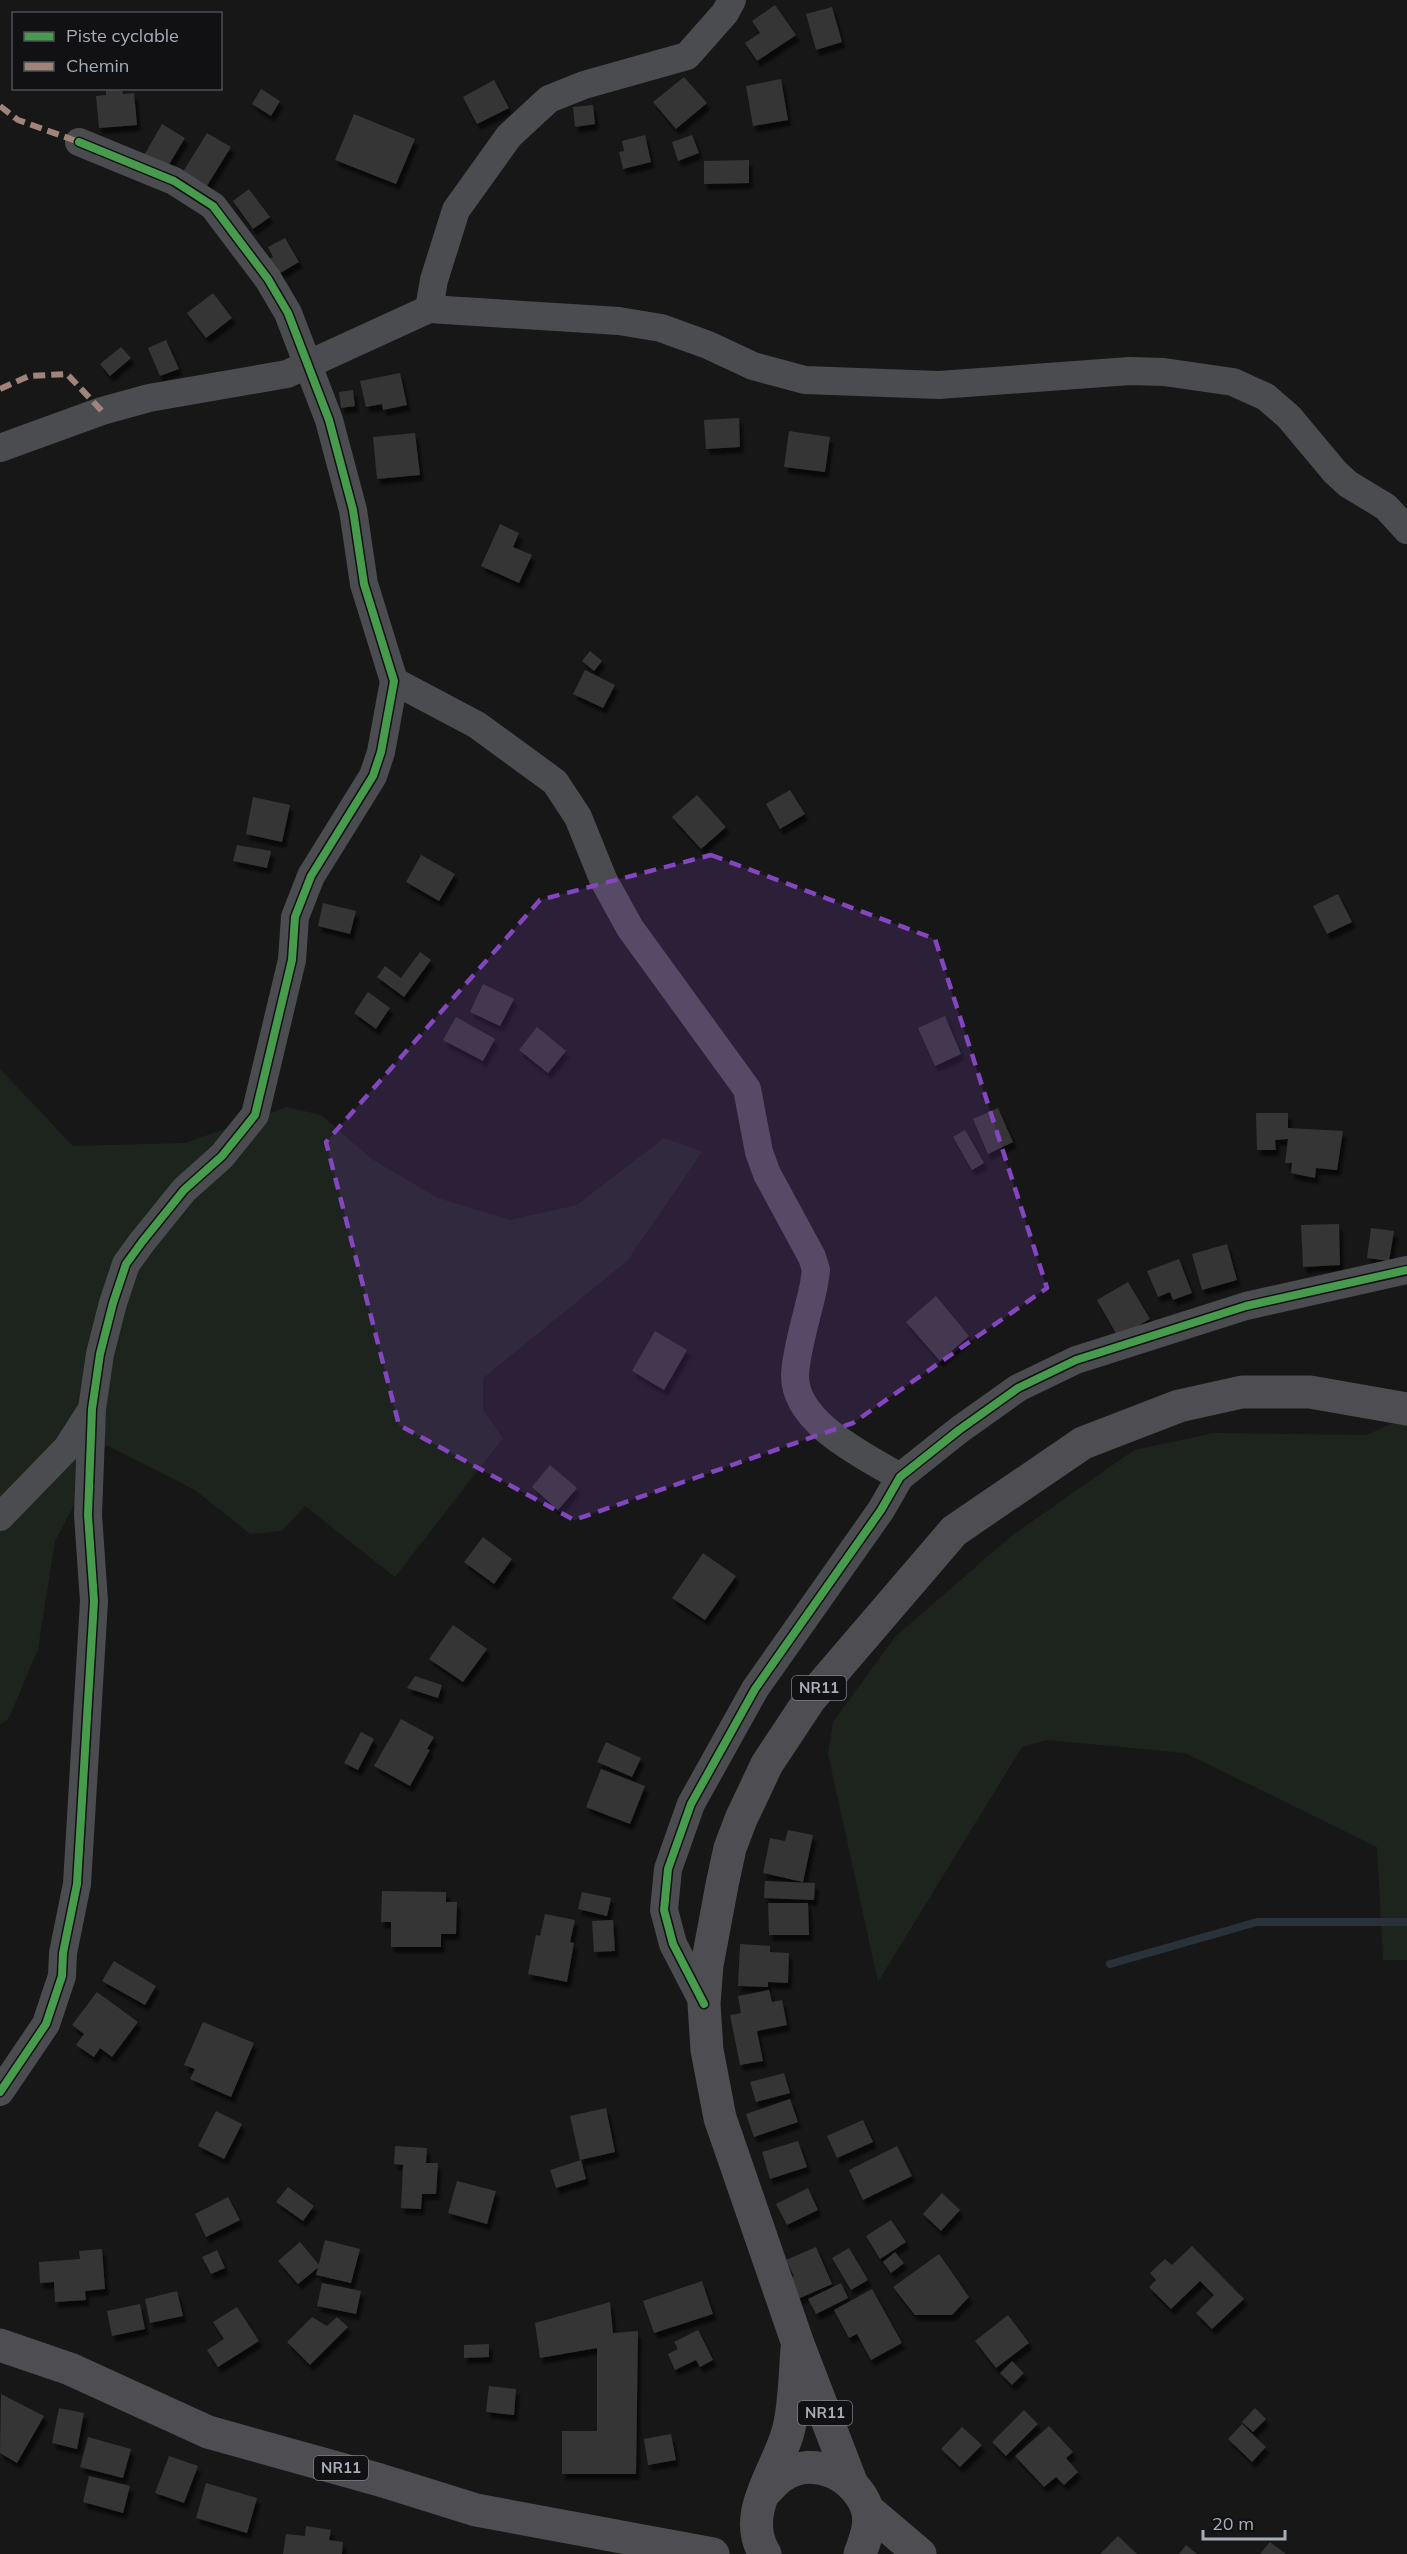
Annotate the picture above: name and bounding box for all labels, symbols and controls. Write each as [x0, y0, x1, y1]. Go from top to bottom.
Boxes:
legend [12, 12, 222, 90]
text: Piste cyclable [66, 24, 179, 47]
text: Chemin [66, 54, 129, 77]
road number: NR11 [792, 1676, 846, 1700]
road number: NR11 [798, 2401, 852, 2425]
road number: NR11 [314, 2456, 368, 2480]
scale bar [1203, 2503, 1286, 2541]
text: 20 m [1212, 2512, 1254, 2535]

